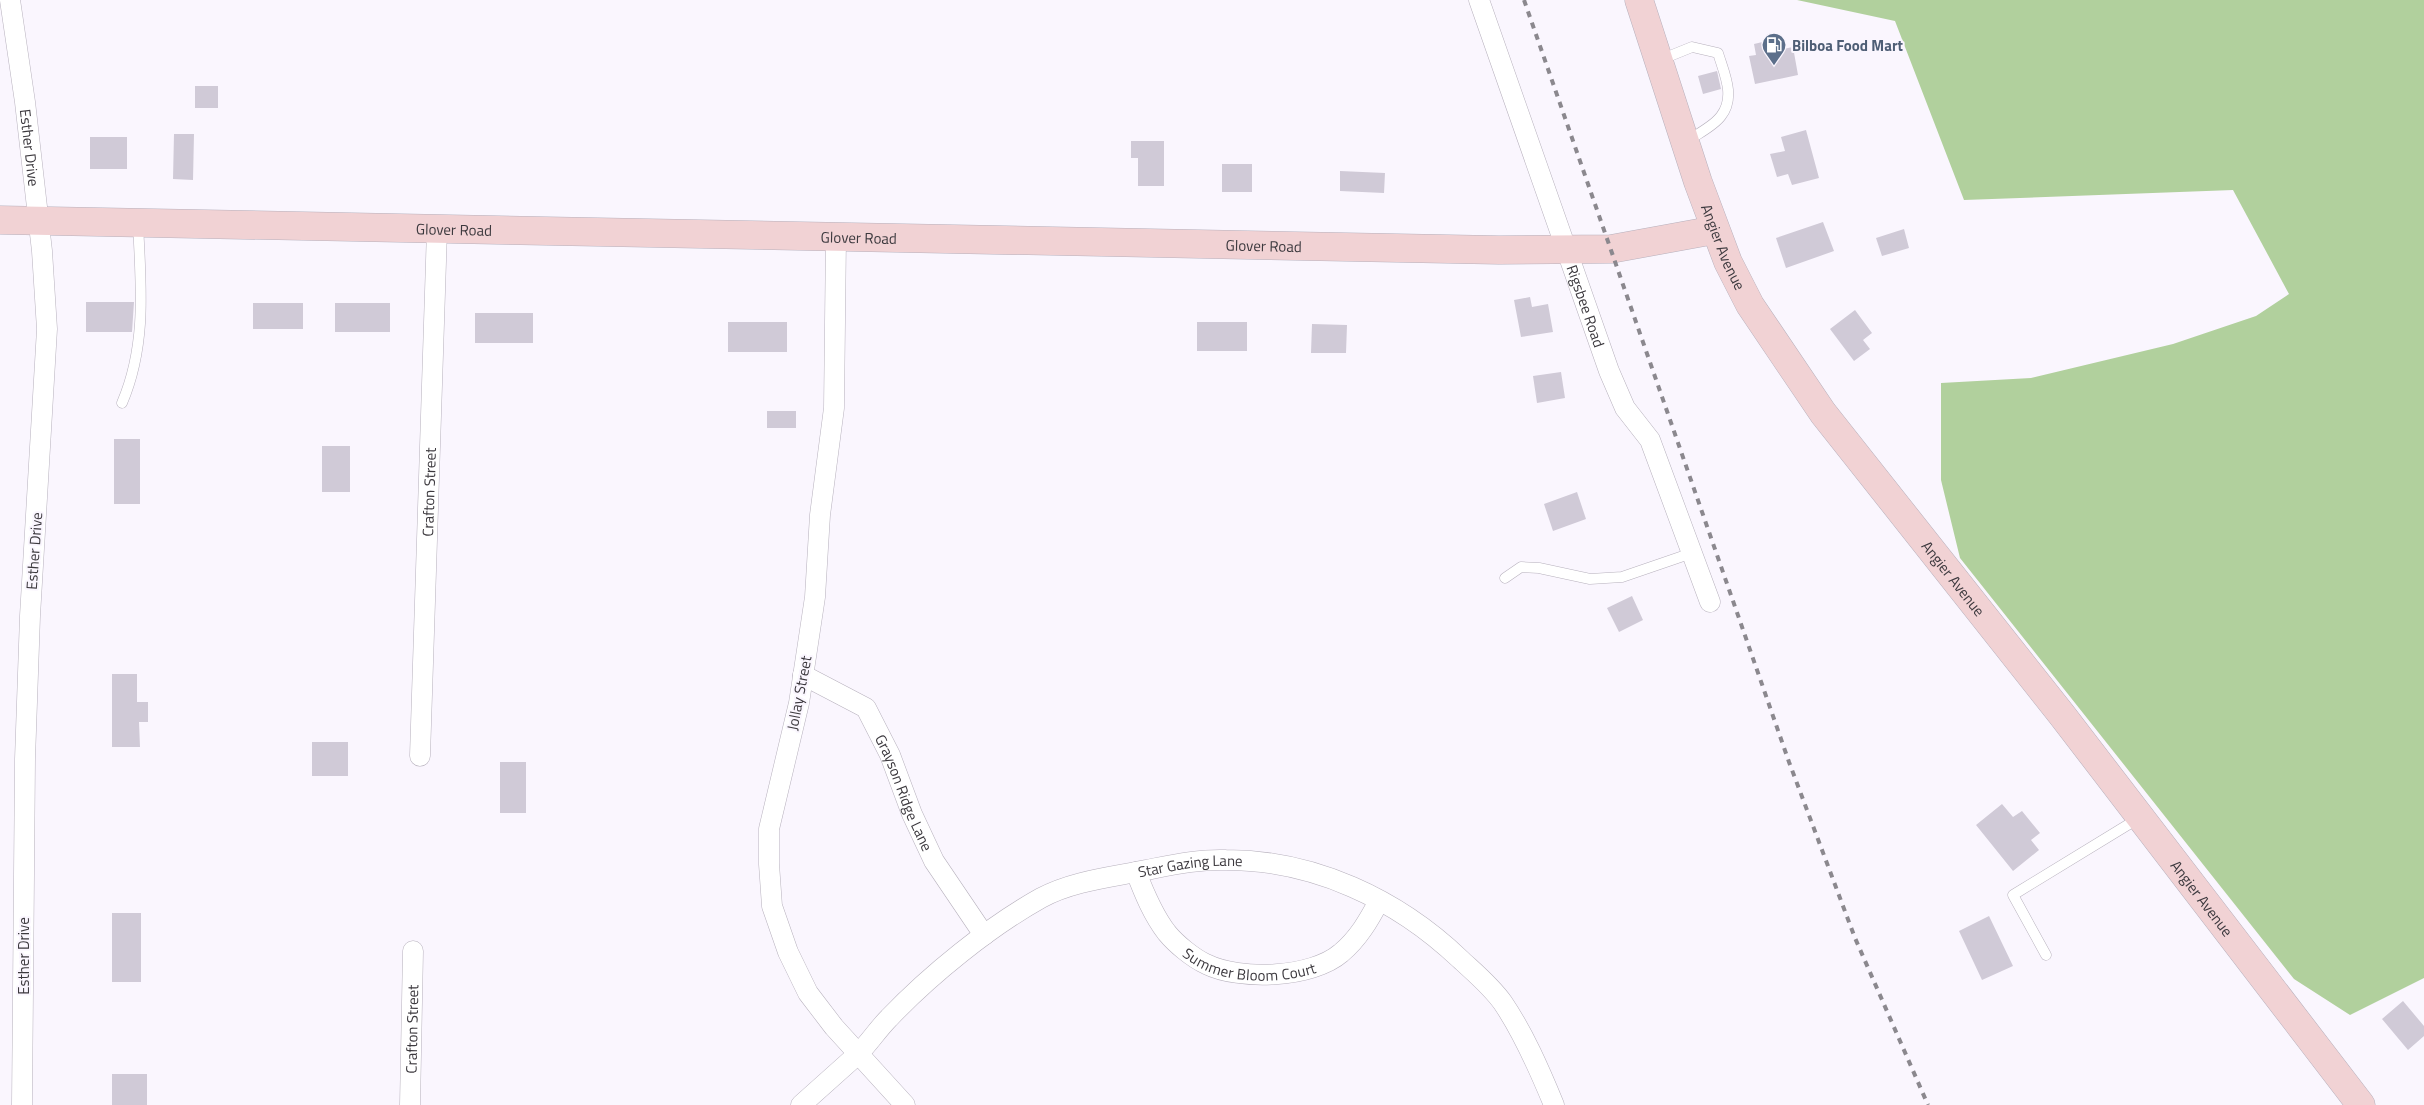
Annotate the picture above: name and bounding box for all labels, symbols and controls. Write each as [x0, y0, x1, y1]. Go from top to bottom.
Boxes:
fuel station icon: Bilboa Food Mart [1761, 32, 1787, 66]
place label: Bilboa Food Mart [1792, 34, 1903, 57]
street label: Esther Drive [14, 108, 46, 187]
street label: Angier Avenue [1696, 201, 1752, 294]
street label: Glover Road [416, 217, 492, 241]
street label: Glover Road [821, 225, 897, 249]
street label: Glover Road [1225, 233, 1302, 258]
street label: Rigsbee Road [1561, 261, 1611, 350]
street label: Crafton Street [416, 447, 441, 537]
street label: Esther Drive [20, 512, 48, 590]
street label: Angier Avenue [1916, 535, 1991, 621]
street label: Jollay Street [780, 653, 818, 732]
street label: Grayson Ridge Lane [870, 730, 939, 855]
street label: Star Gazing Lane [1136, 848, 1243, 883]
street label: Angier Avenue [2165, 855, 2239, 941]
street label: Esther Drive [12, 917, 35, 995]
street label: Summer Bloom Court [1178, 941, 1319, 986]
street label: Crafton Street [399, 984, 424, 1074]

